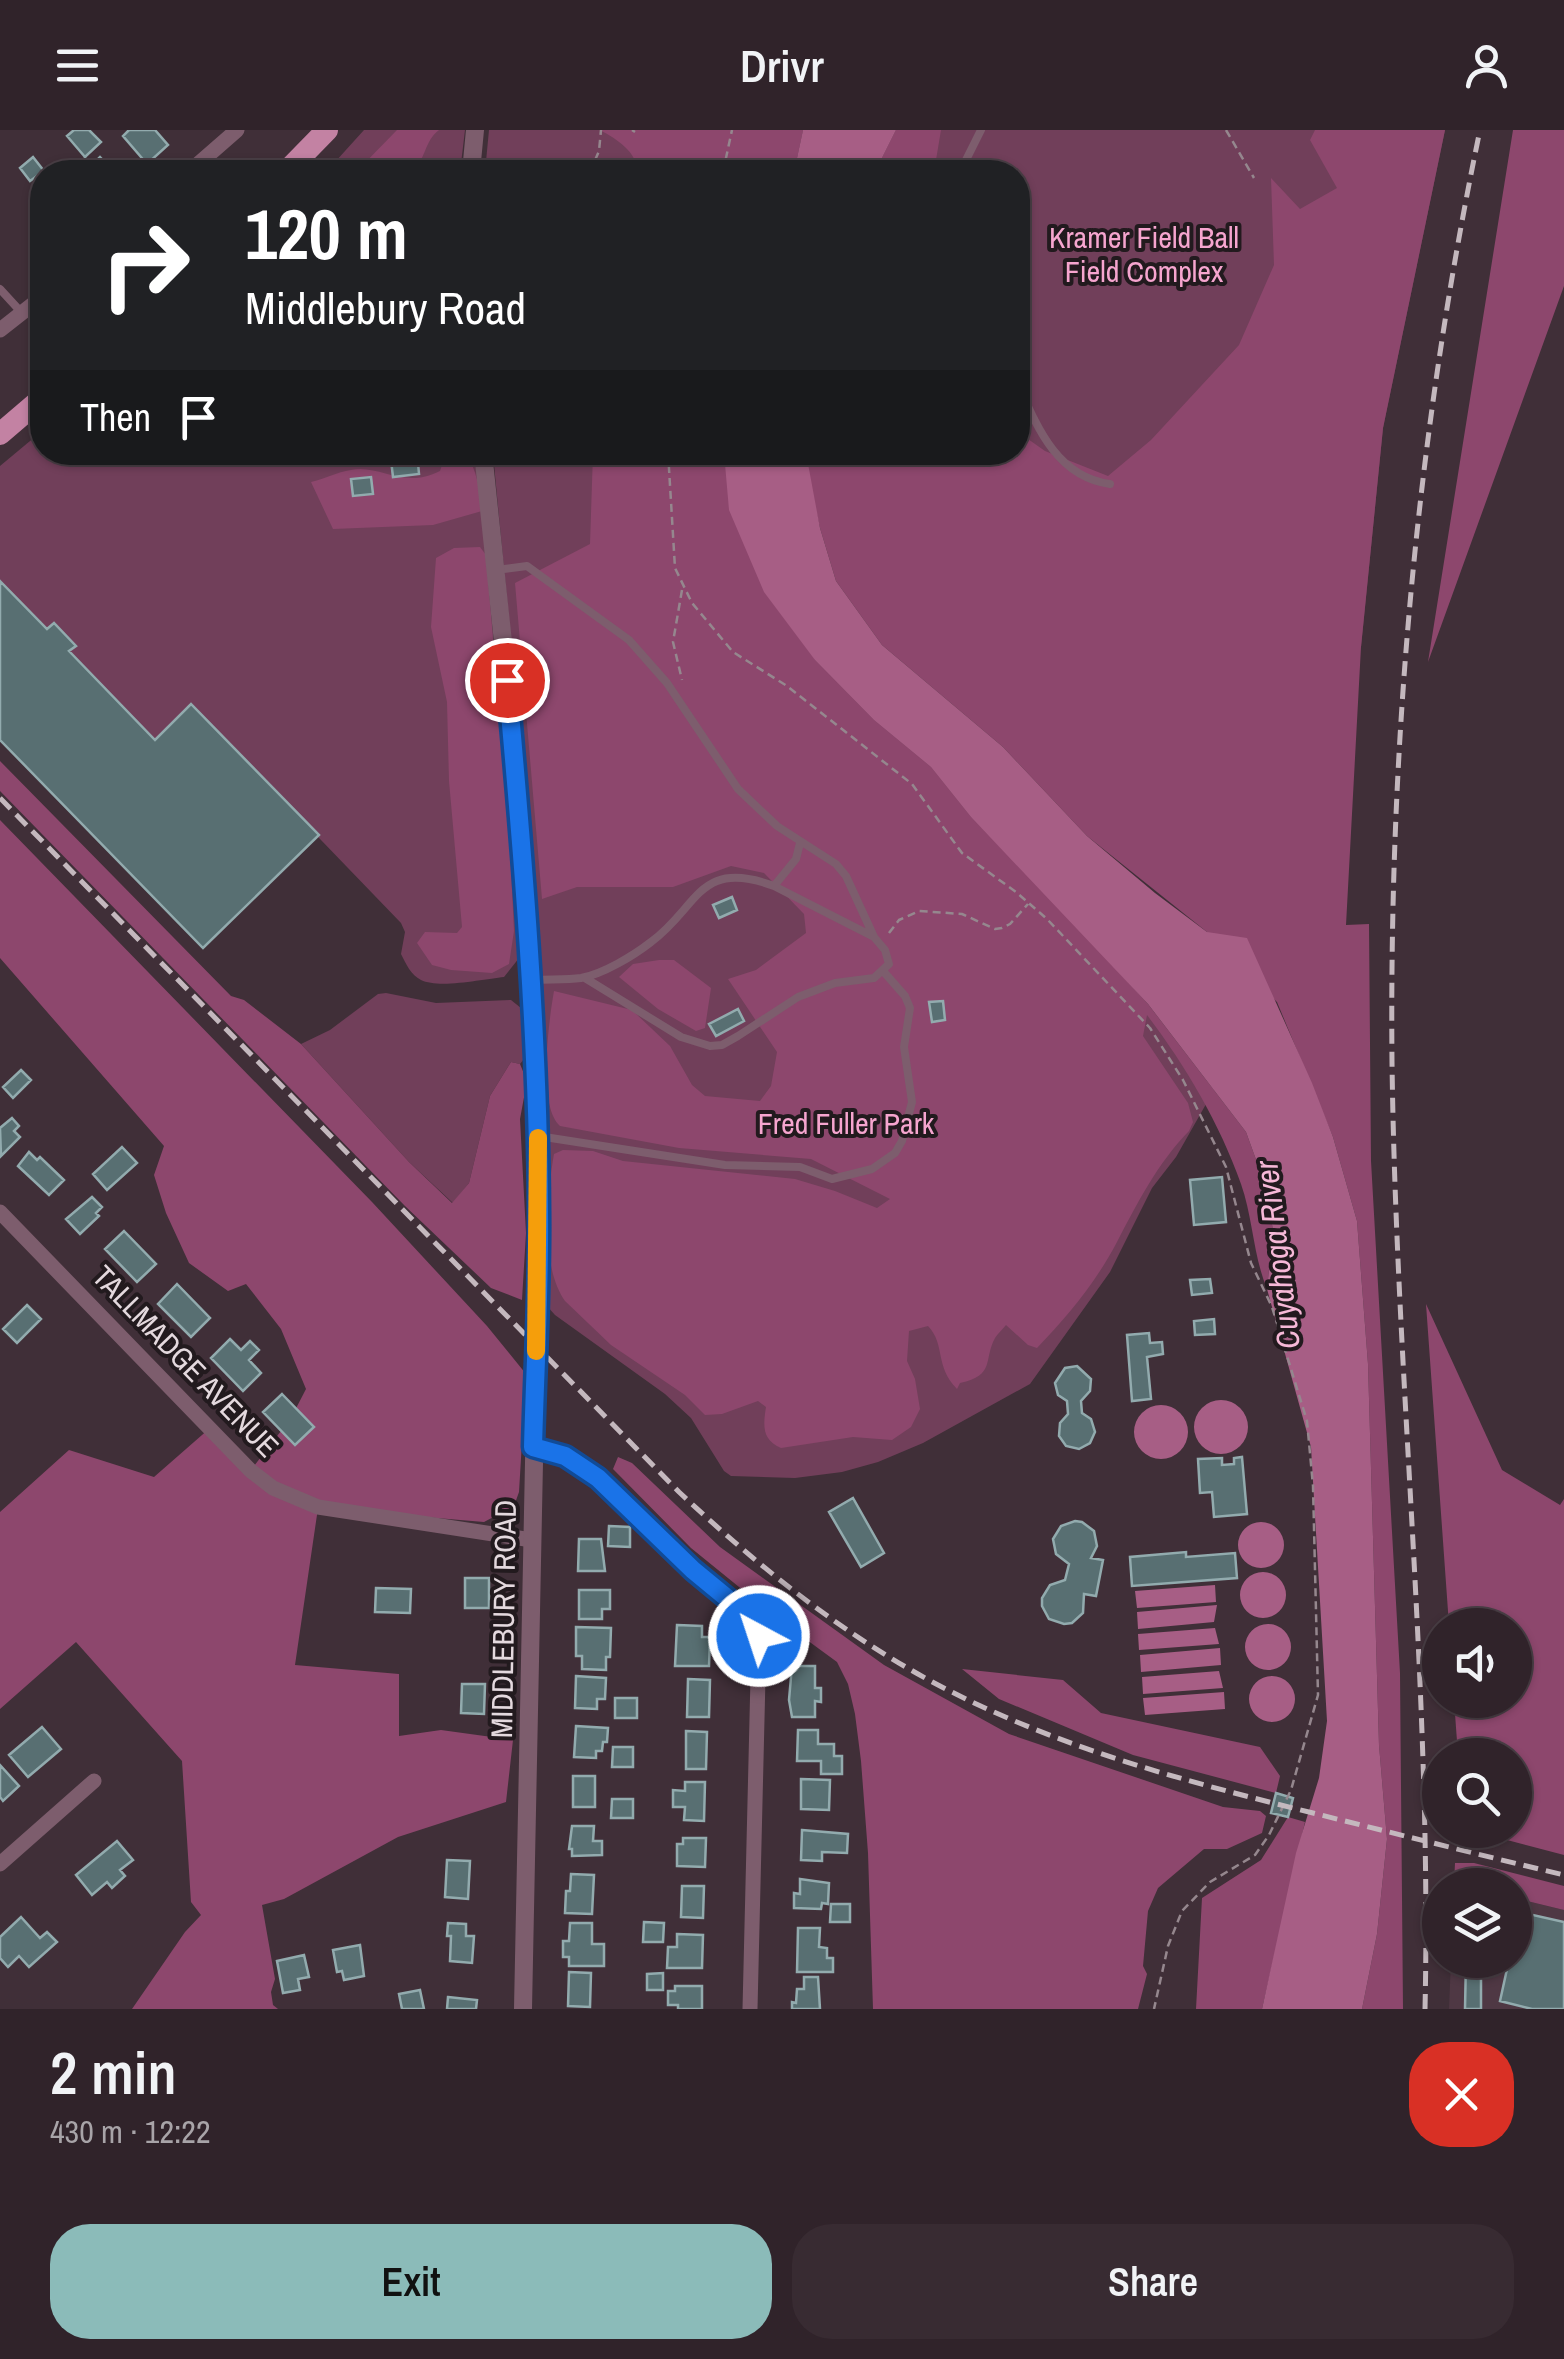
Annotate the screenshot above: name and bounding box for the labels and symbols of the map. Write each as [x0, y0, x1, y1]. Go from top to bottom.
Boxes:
park label: Kramer Field Ball Field Complex [1049, 217, 1239, 291]
pin [465, 638, 550, 723]
park label: Fred Fuller Park [758, 1103, 935, 1143]
water label: Cuyahoga River [1244, 1157, 1310, 1352]
street label: TALLMADGE AVENUE [84, 1256, 288, 1466]
street label: MIDDLEBURY ROAD [481, 1499, 525, 1739]
position arrow [707, 1584, 811, 1688]

